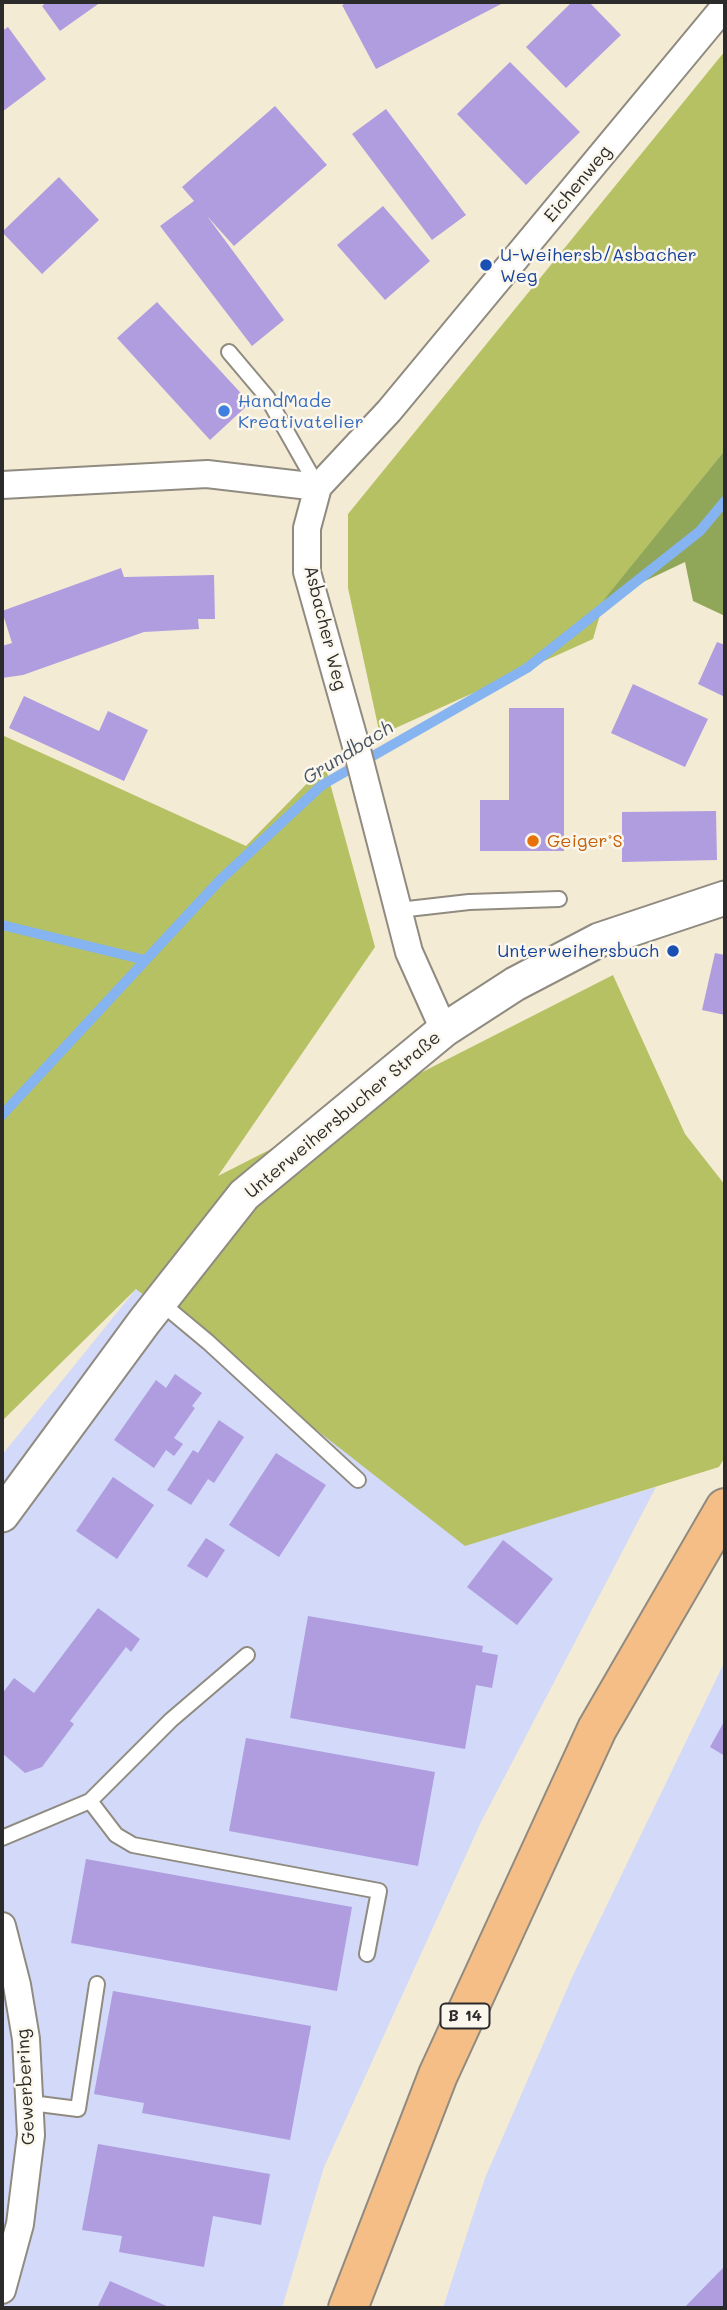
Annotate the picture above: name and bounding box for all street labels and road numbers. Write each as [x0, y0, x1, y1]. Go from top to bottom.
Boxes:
street label: Eichenweg [540, 141, 616, 227]
street label: Asbacher Weg [299, 563, 351, 693]
street label: Unterweihersbucher Straße [241, 1027, 445, 1203]
road number: B 14 [440, 2004, 490, 2028]
street label: Gewerbering [12, 2028, 40, 2146]

